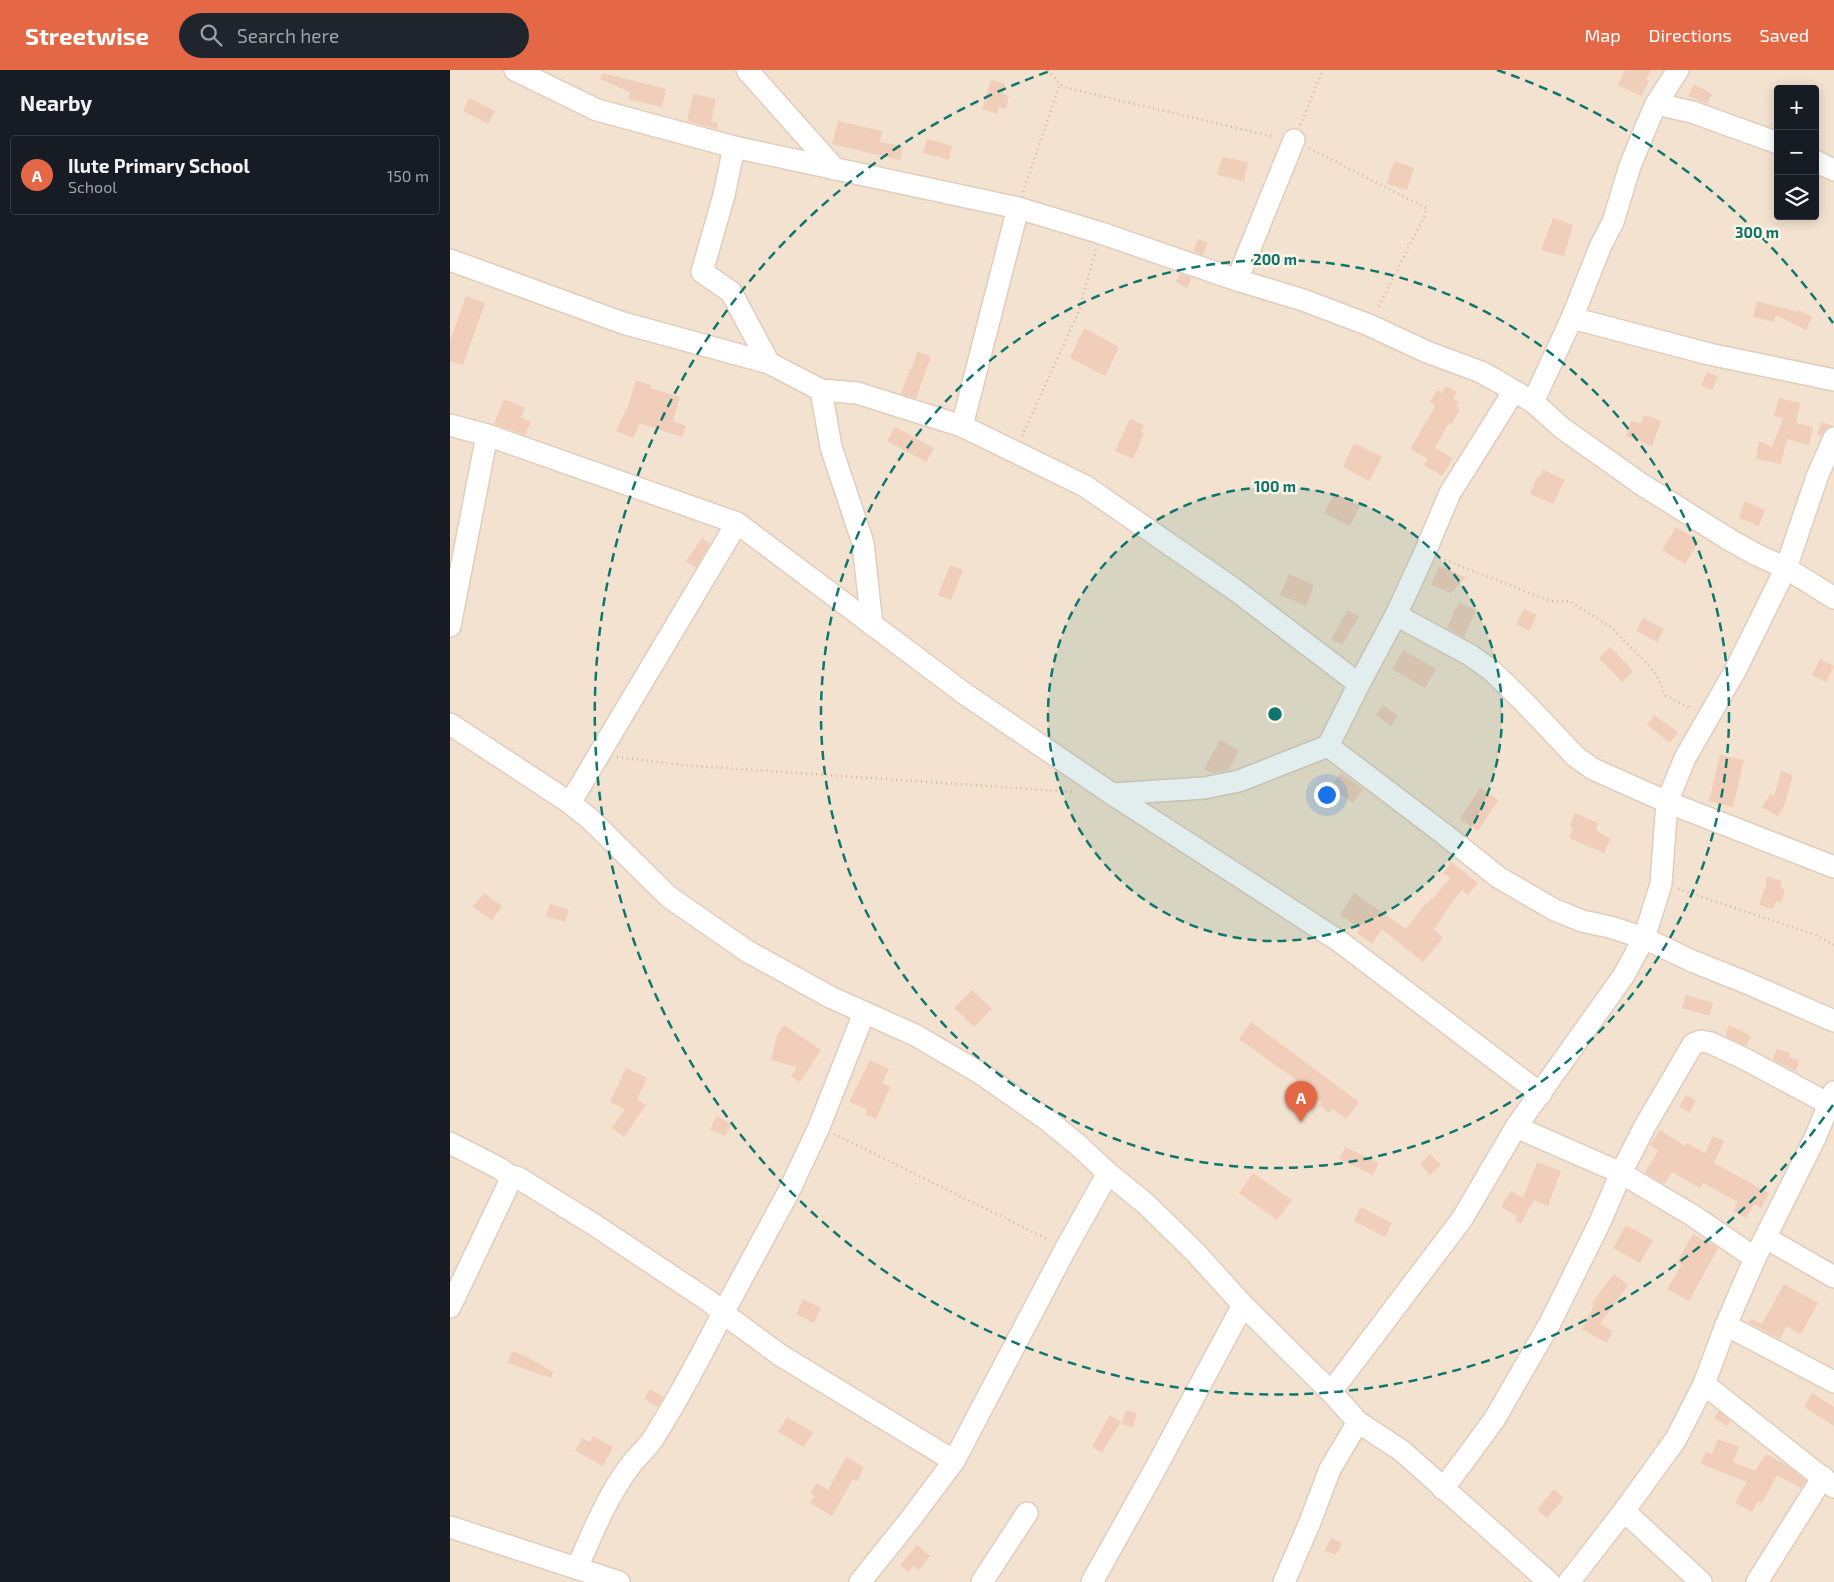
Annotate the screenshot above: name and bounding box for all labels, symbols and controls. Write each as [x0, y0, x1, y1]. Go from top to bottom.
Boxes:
search box [179, 13, 529, 58]
text: Streetwise [25, 21, 149, 50]
icon: search [197, 21, 225, 49]
text: Search here [237, 24, 339, 47]
text: Map [1584, 24, 1621, 46]
text: Directions [1649, 24, 1732, 46]
text: Saved [1760, 24, 1809, 46]
map controls [1774, 85, 1819, 220]
button: + [1774, 85, 1819, 130]
text: Nearby [20, 90, 92, 115]
button: − [1774, 130, 1819, 175]
text: Ilute Primary School [68, 154, 250, 177]
text: A [32, 166, 42, 185]
text: 150 m [387, 166, 429, 185]
button: layers [1774, 175, 1819, 220]
text: School [68, 177, 117, 196]
text: 300 m [1735, 223, 1779, 241]
text: 200 m [1253, 250, 1297, 268]
text: 100 m [1254, 477, 1296, 495]
centre of rings [1266, 705, 1284, 723]
your location [1314, 782, 1340, 808]
pin: A [1285, 1081, 1317, 1122]

